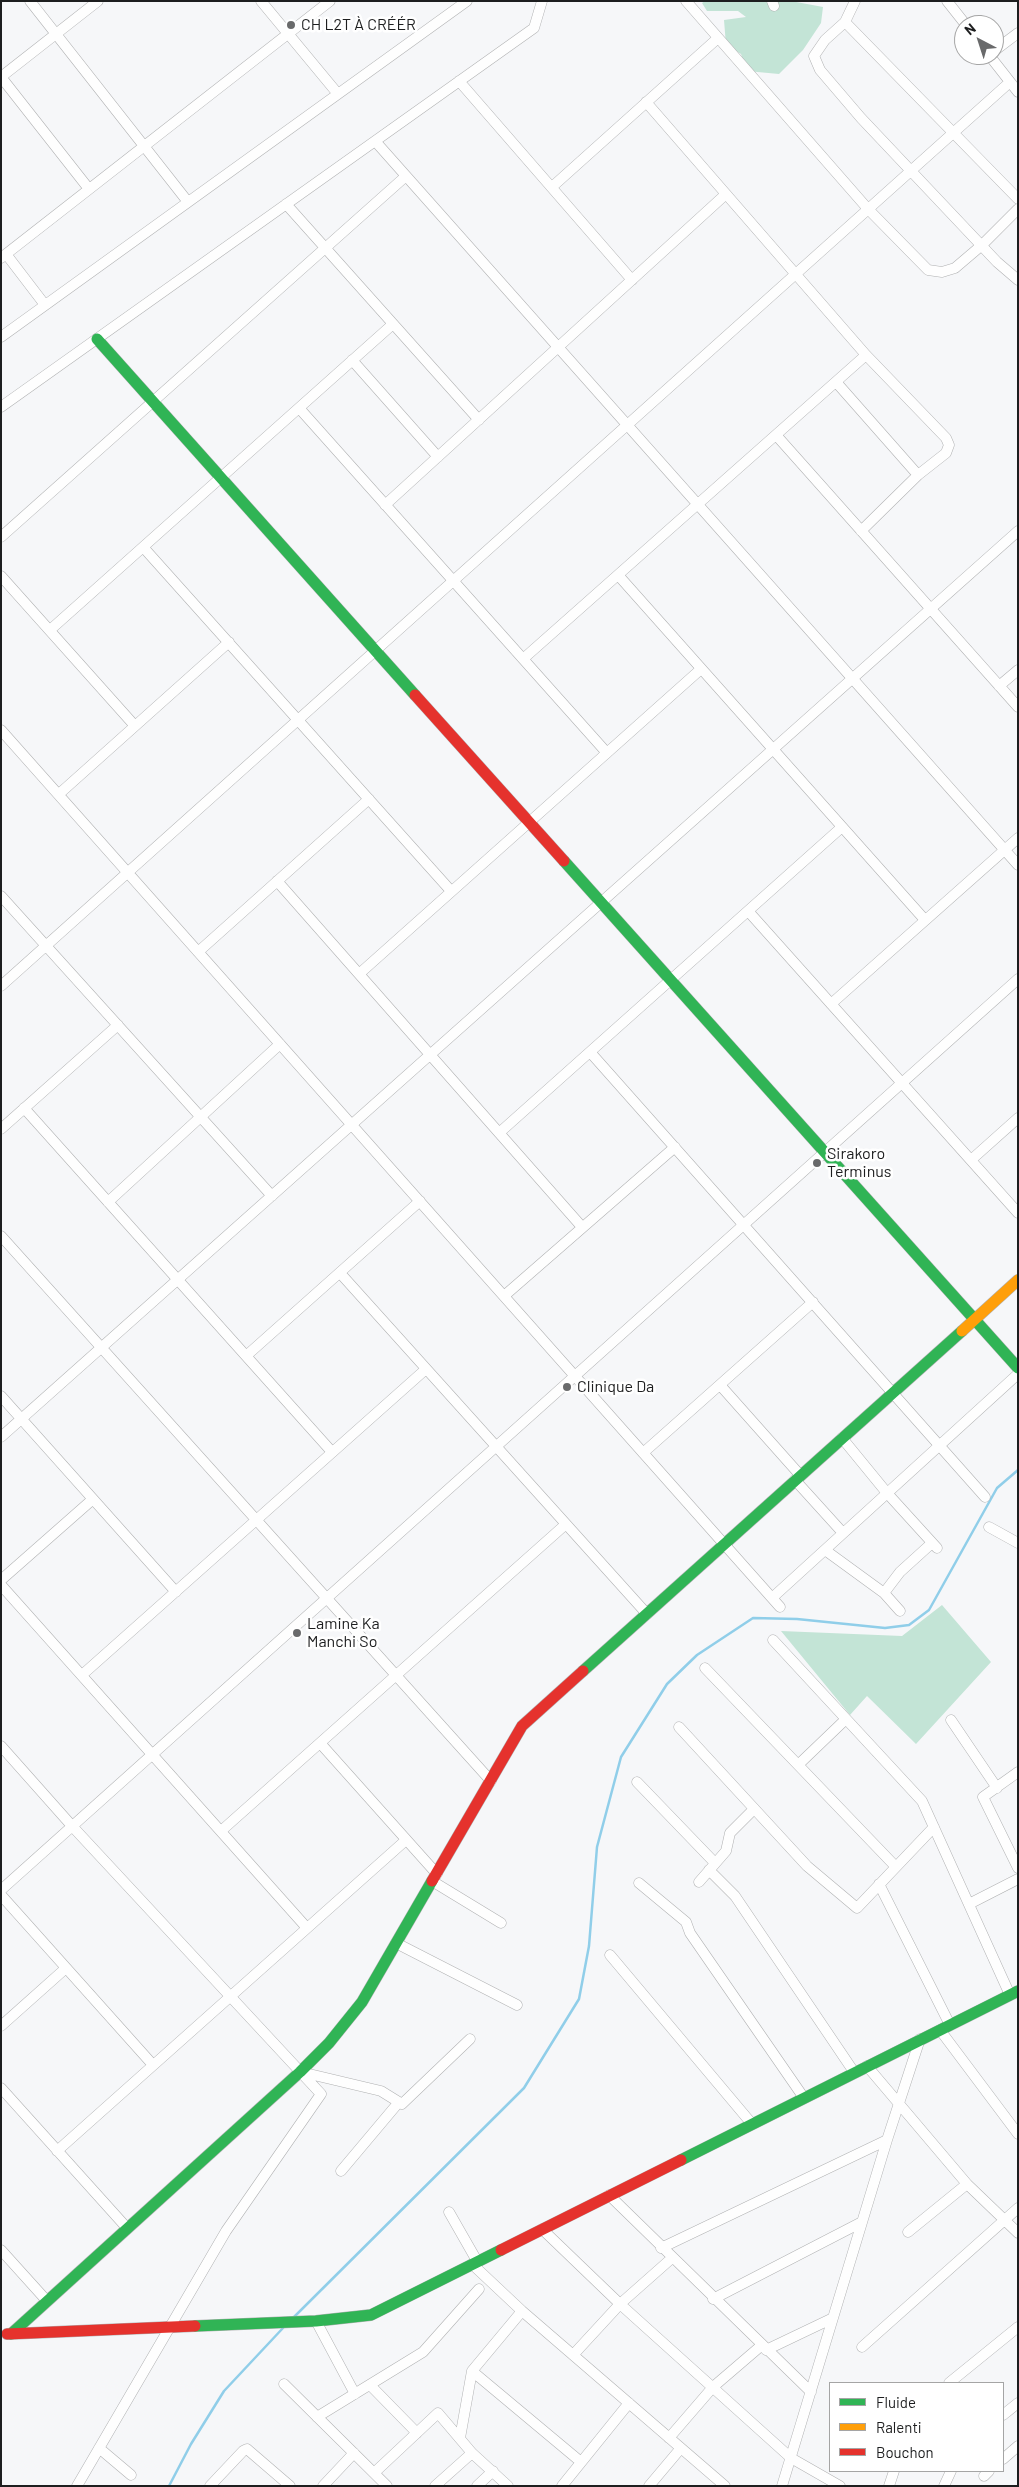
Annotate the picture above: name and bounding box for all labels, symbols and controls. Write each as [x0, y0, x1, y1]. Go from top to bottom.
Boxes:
place label: CH L2T À CRÉÉR [301, 15, 416, 35]
north arrow [954, 15, 1004, 65]
marker: CH L2T À CRÉÉR [285, 19, 297, 31]
text: N [961, 19, 979, 38]
place label: Sirakoro Terminus [827, 1144, 892, 1182]
marker: Sirakoro Terminus [811, 1157, 823, 1169]
place label: Clinique Da [577, 1377, 654, 1397]
marker: Clinique Da [561, 1381, 573, 1393]
place label: Lamine Ka Manchi So [307, 1614, 380, 1652]
marker: Lamine Ka Manchi So [291, 1627, 303, 1639]
legend [829, 2382, 1004, 2472]
text: Fluide [876, 2393, 916, 2411]
text: Ralenti [876, 2418, 922, 2436]
text: Bouchon [876, 2443, 934, 2461]

